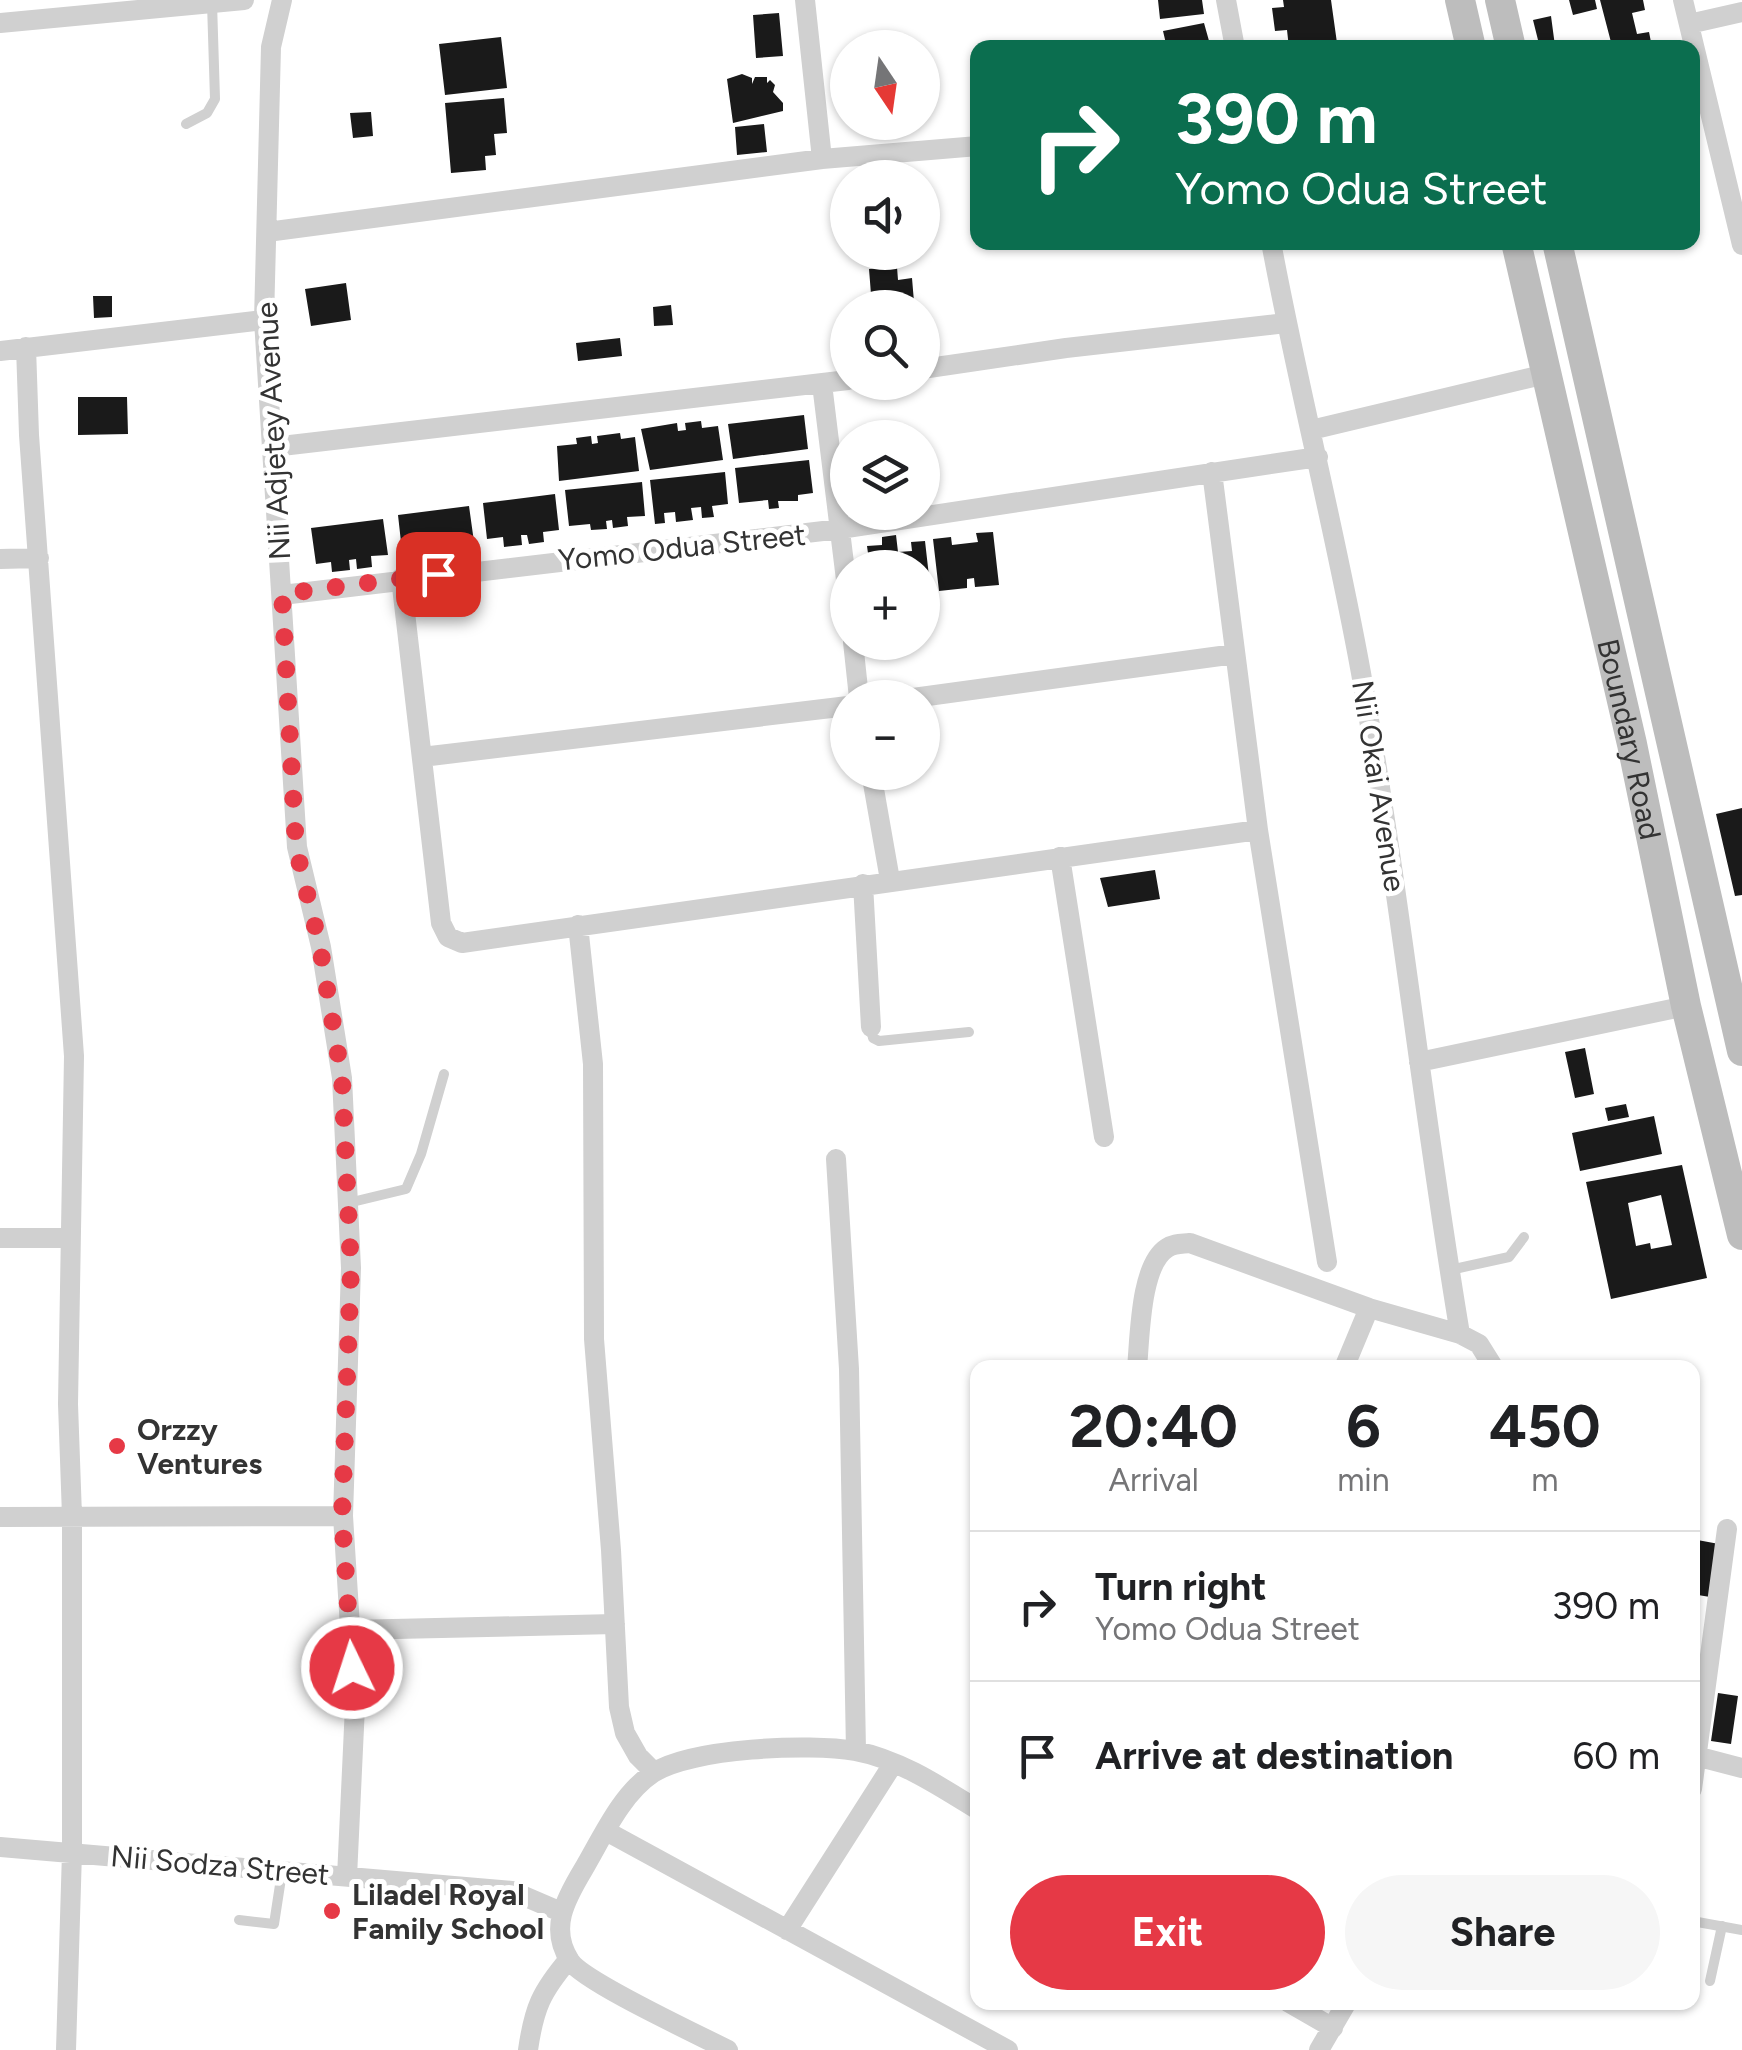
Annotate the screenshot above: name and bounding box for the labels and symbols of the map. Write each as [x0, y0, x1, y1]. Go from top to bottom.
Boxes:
north arrow [830, 30, 940, 140]
street label: Nii Adjetey Avenue [248, 301, 298, 561]
street label: Yomo Odua Street [557, 516, 807, 578]
pin [396, 532, 481, 617]
street label: Boundary Road [1590, 635, 1670, 843]
street label: Nii Okai Avenue [1344, 678, 1414, 894]
place label: Orzzy Ventures [137, 1411, 262, 1482]
marker: Orzzy Ventures [106, 1435, 128, 1457]
position arrow [300, 1616, 404, 1720]
street label: Nii Sodza Street [109, 1837, 331, 1893]
place label: Liladel Royal Family School [352, 1876, 544, 1947]
marker: Liladel Royal Family School [321, 1900, 343, 1922]

